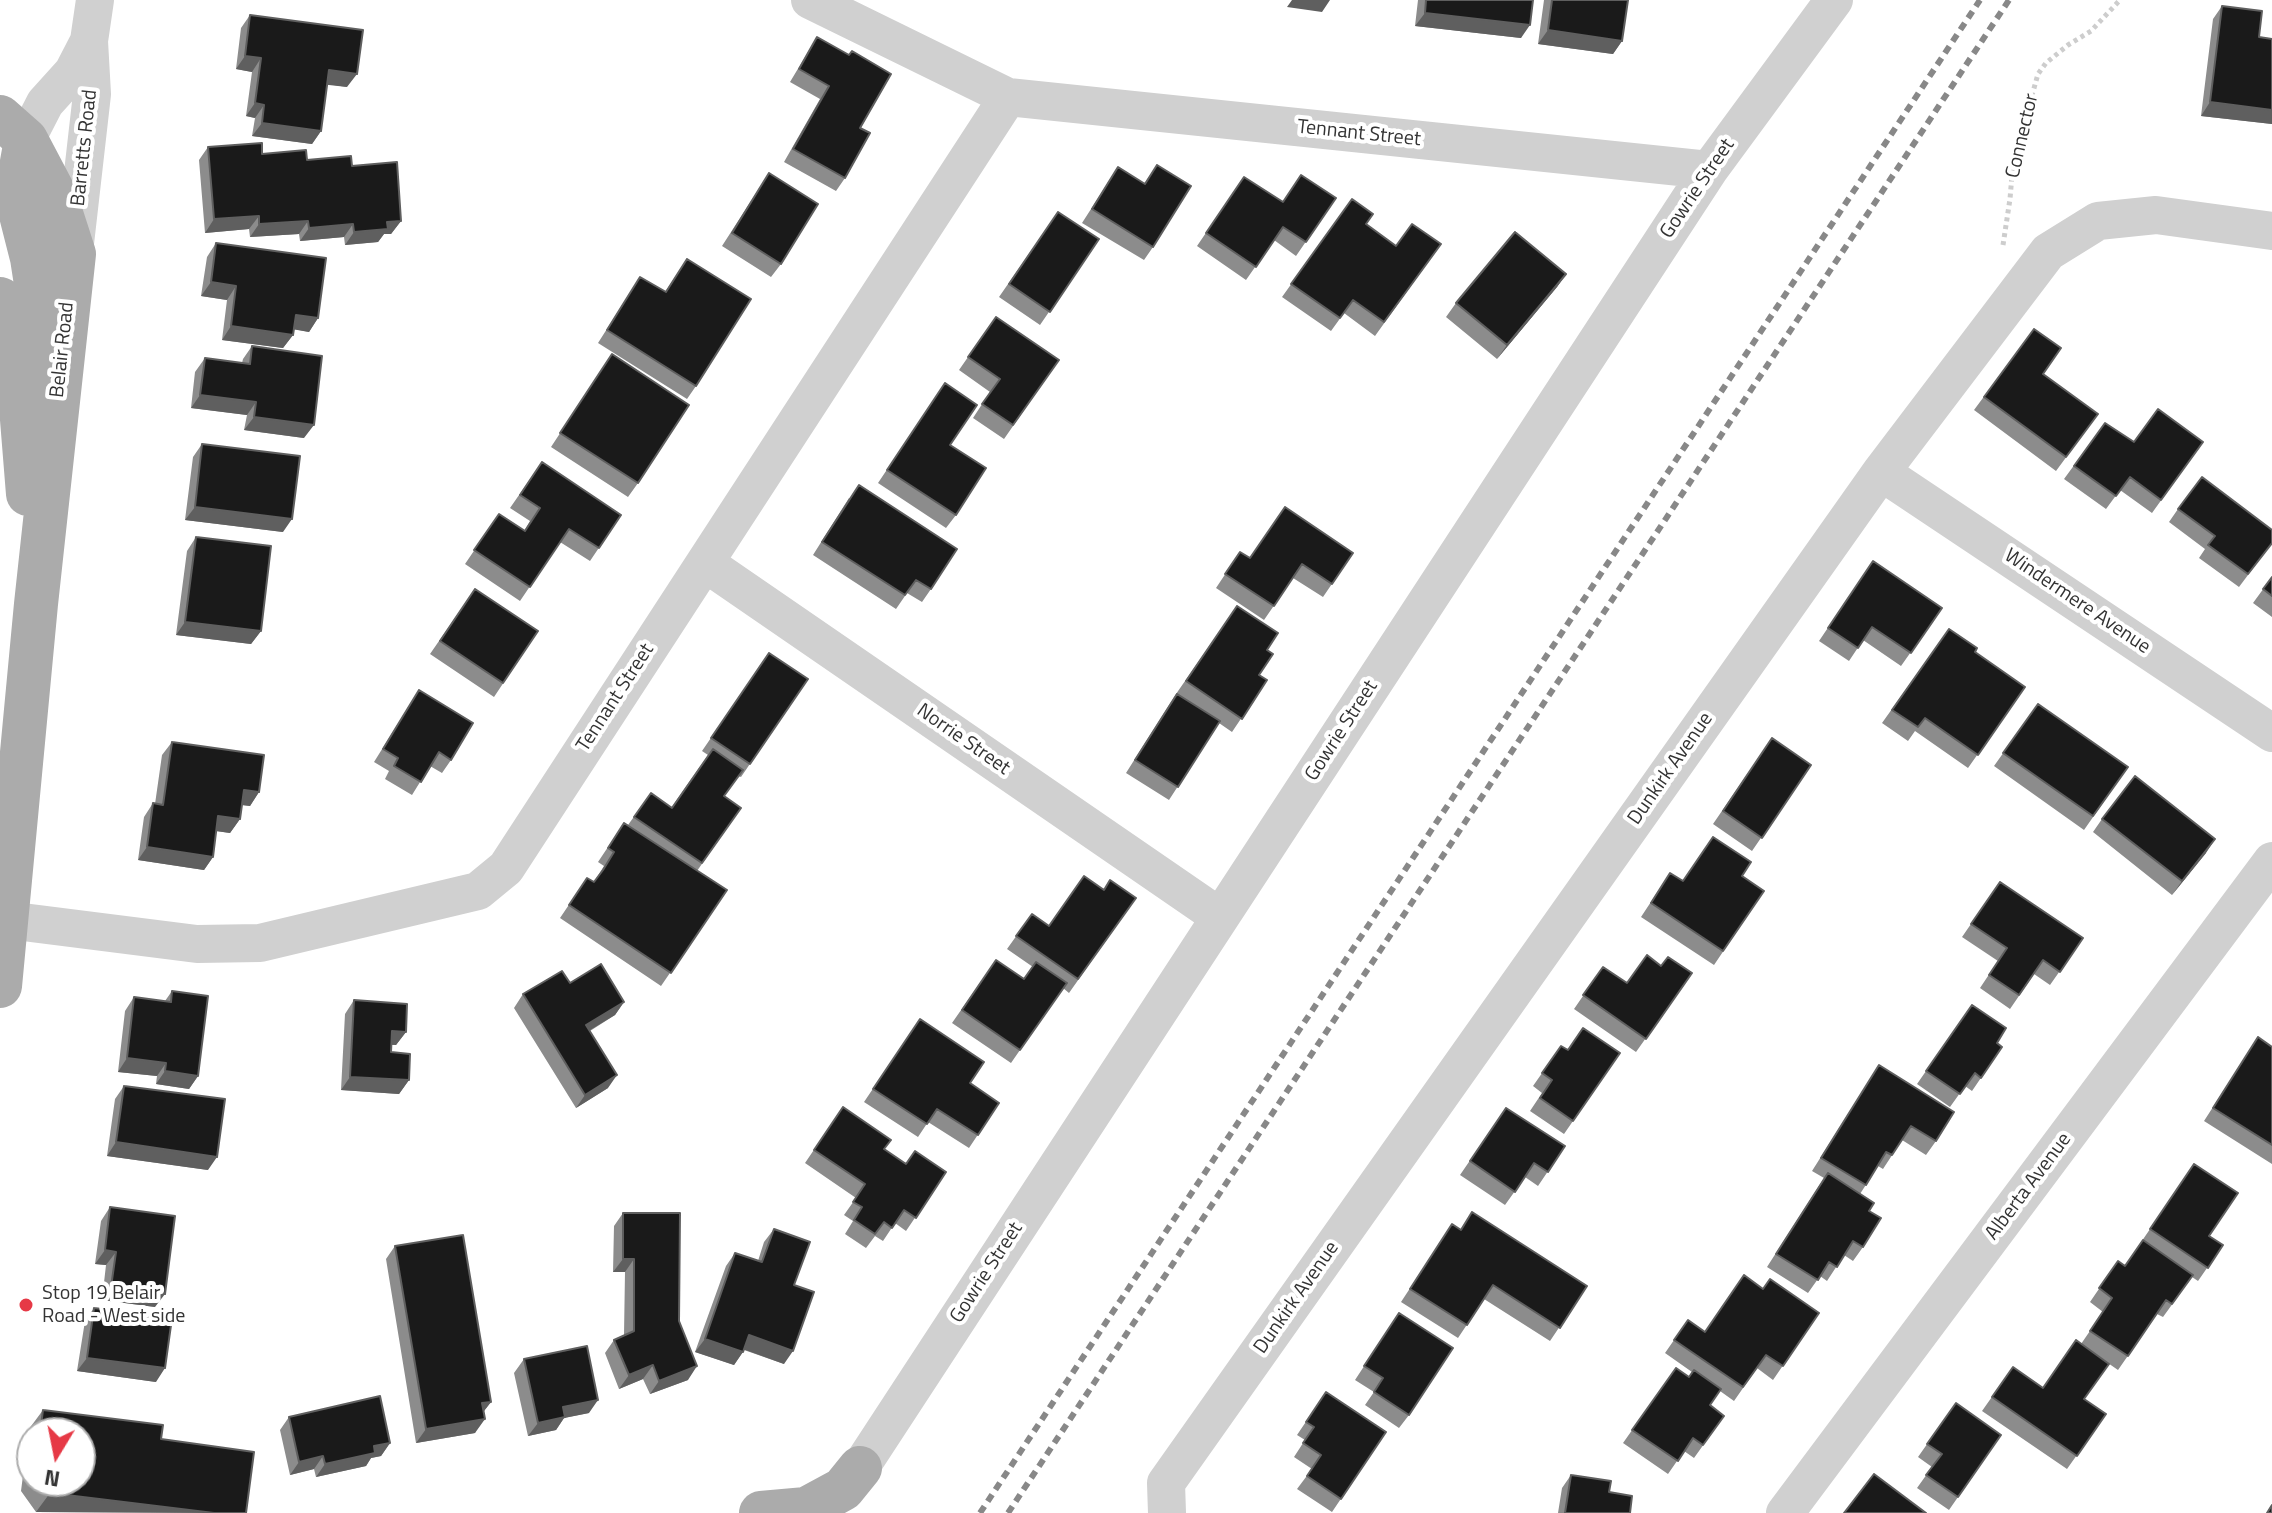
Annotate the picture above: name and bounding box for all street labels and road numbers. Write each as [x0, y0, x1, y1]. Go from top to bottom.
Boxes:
street label: Barretts Road [67, 89, 103, 207]
street label: Connector [2002, 91, 2044, 181]
street label: Tennant Street [1296, 116, 1422, 152]
street label: Gowrie Street [1656, 134, 1740, 244]
street label: Belair Road [46, 301, 80, 399]
street label: Windermere Avenue [1999, 544, 2155, 660]
street label: Tennant Street [572, 639, 660, 757]
street label: Gowrie Street [1301, 676, 1383, 786]
street label: Norrie Street [912, 699, 1014, 781]
street label: Dunkirk Avenue [1623, 708, 1719, 830]
street label: Alberta Avenue [1981, 1129, 2077, 1245]
street label: Gowrie Street [946, 1218, 1028, 1328]
street label: Dunkirk Avenue [1249, 1237, 1345, 1359]

